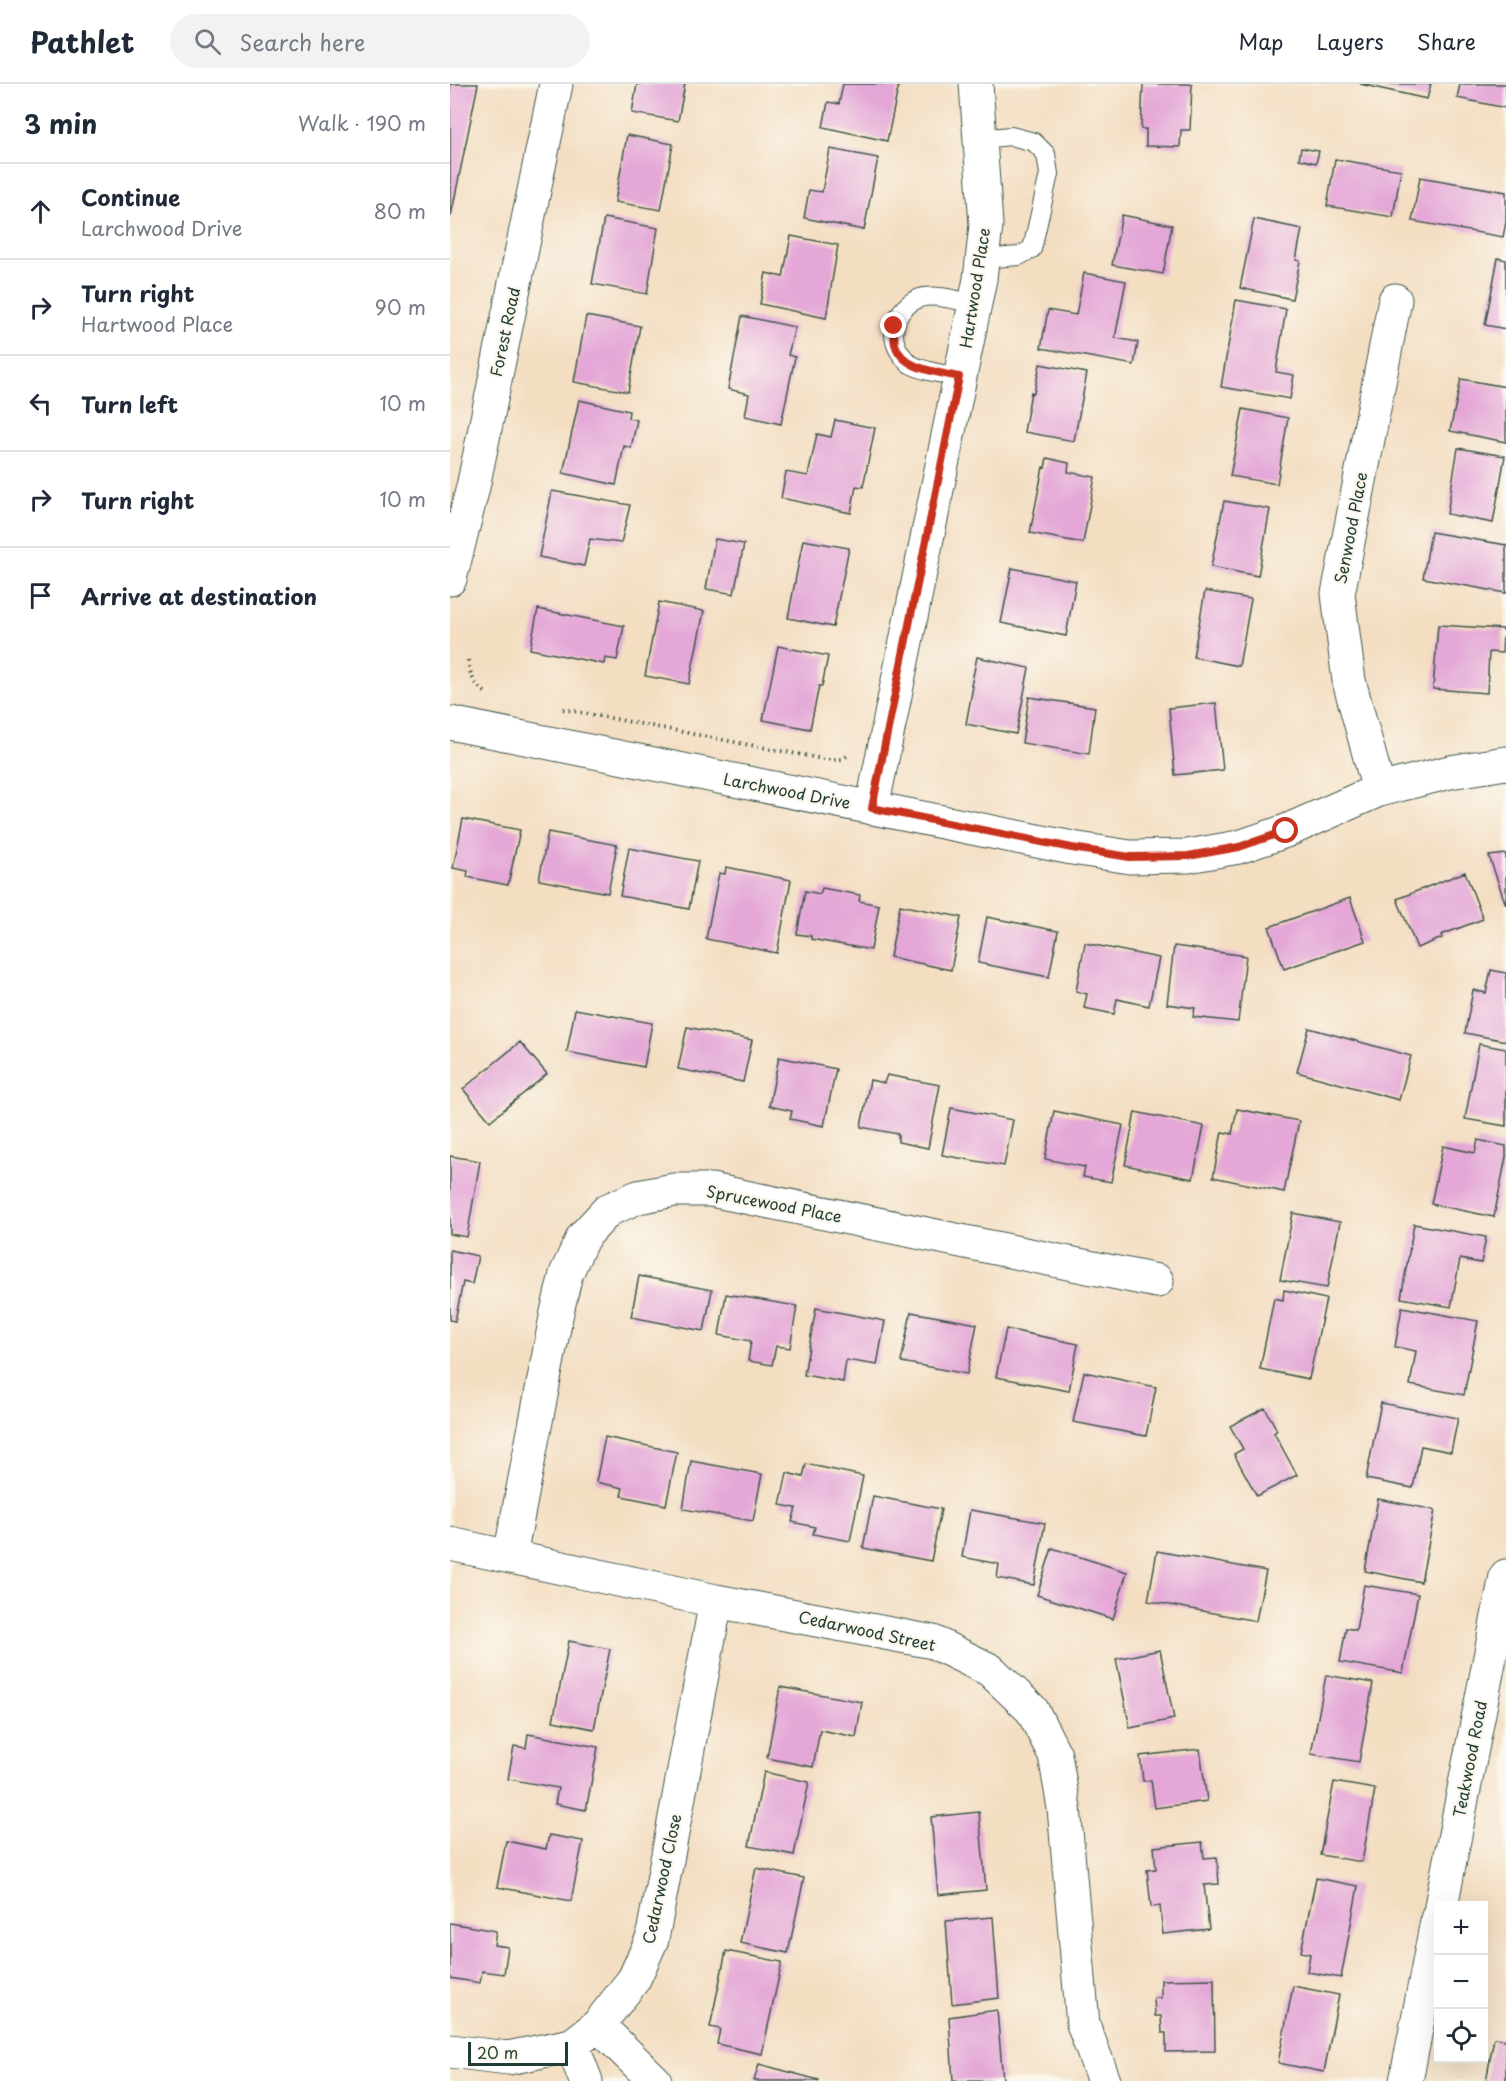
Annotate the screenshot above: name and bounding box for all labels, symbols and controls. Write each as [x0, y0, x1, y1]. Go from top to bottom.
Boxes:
search box [170, 14, 590, 68]
text: Pathlet [30, 20, 134, 63]
icon: search [191, 25, 224, 58]
text: Search here [239, 25, 365, 58]
text: Map [1239, 25, 1283, 57]
text: Layers [1316, 25, 1384, 57]
text: Share [1417, 25, 1476, 57]
text: 3 min [24, 104, 97, 143]
text: Walk · 190 m [298, 108, 426, 138]
text: Continue [81, 180, 180, 213]
icon: ahead [24, 195, 57, 228]
text: 80 m [374, 196, 426, 226]
text: Larchwood Drive [81, 213, 242, 243]
street label: Hartwood Place [953, 226, 995, 350]
text: Turn right [81, 276, 194, 309]
street label: Forest Road [483, 285, 525, 379]
icon: right [24, 291, 57, 324]
text: 90 m [375, 292, 426, 322]
text: Hartwood Place [81, 309, 233, 339]
route end [880, 312, 906, 338]
icon: left [24, 387, 57, 420]
text: Turn left [81, 387, 178, 420]
text: 10 m [379, 388, 426, 418]
street label: Senwood Place [1327, 470, 1373, 586]
icon: right [24, 483, 57, 516]
text: Turn right [81, 483, 194, 516]
text: 10 m [379, 484, 426, 514]
icon: arrive [24, 579, 57, 612]
text: Arrive at destination [81, 579, 317, 612]
street label: Larchwood Drive [722, 766, 853, 814]
route start [1272, 817, 1298, 843]
street label: Sprucewood Place [705, 1178, 844, 1228]
street label: Cedarwood Street [796, 1604, 939, 1656]
street label: Teakwood Road [1446, 1698, 1492, 1819]
street label: Cedarwood Close [635, 1811, 687, 1946]
map controls [1434, 1901, 1488, 2063]
button: + [1434, 1901, 1488, 1955]
button: − [1434, 1955, 1488, 2009]
button: locate [1434, 2009, 1488, 2063]
scale bar [468, 2039, 568, 2066]
text: 20 m [477, 2040, 518, 2064]

